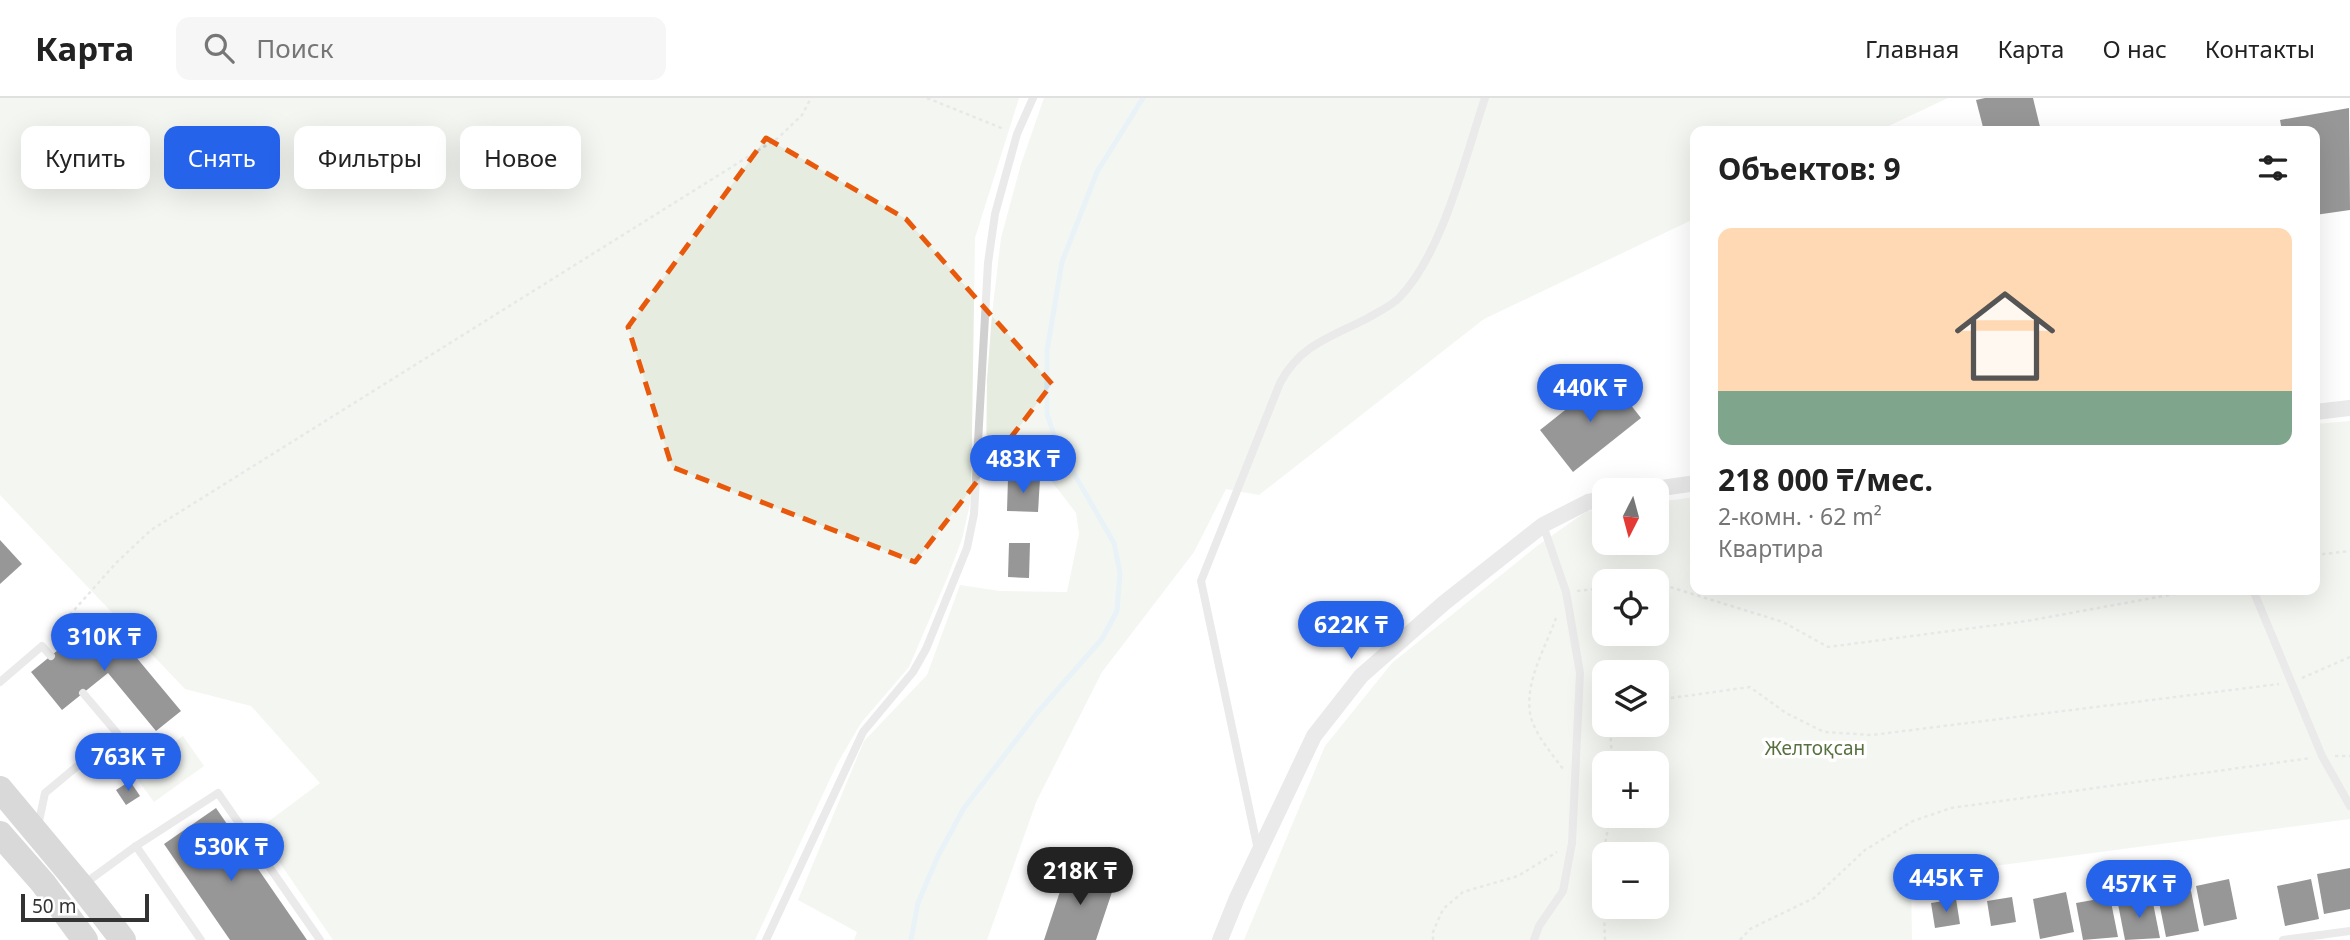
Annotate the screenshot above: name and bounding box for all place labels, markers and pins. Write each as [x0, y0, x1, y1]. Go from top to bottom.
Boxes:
pin: 440K ₸ [1533, 364, 1647, 424]
pin: 483K ₸ [966, 436, 1080, 495]
pin: 622K ₸ [1294, 602, 1408, 661]
pin: 310K ₸ [47, 614, 161, 673]
pin: 763K ₸ [71, 734, 185, 793]
pin: 530K ₸ [174, 824, 288, 883]
pin: 218K ₸ [1023, 848, 1137, 907]
pin: 445K ₸ [1889, 854, 2003, 914]
pin: 457K ₸ [2082, 860, 2196, 920]

